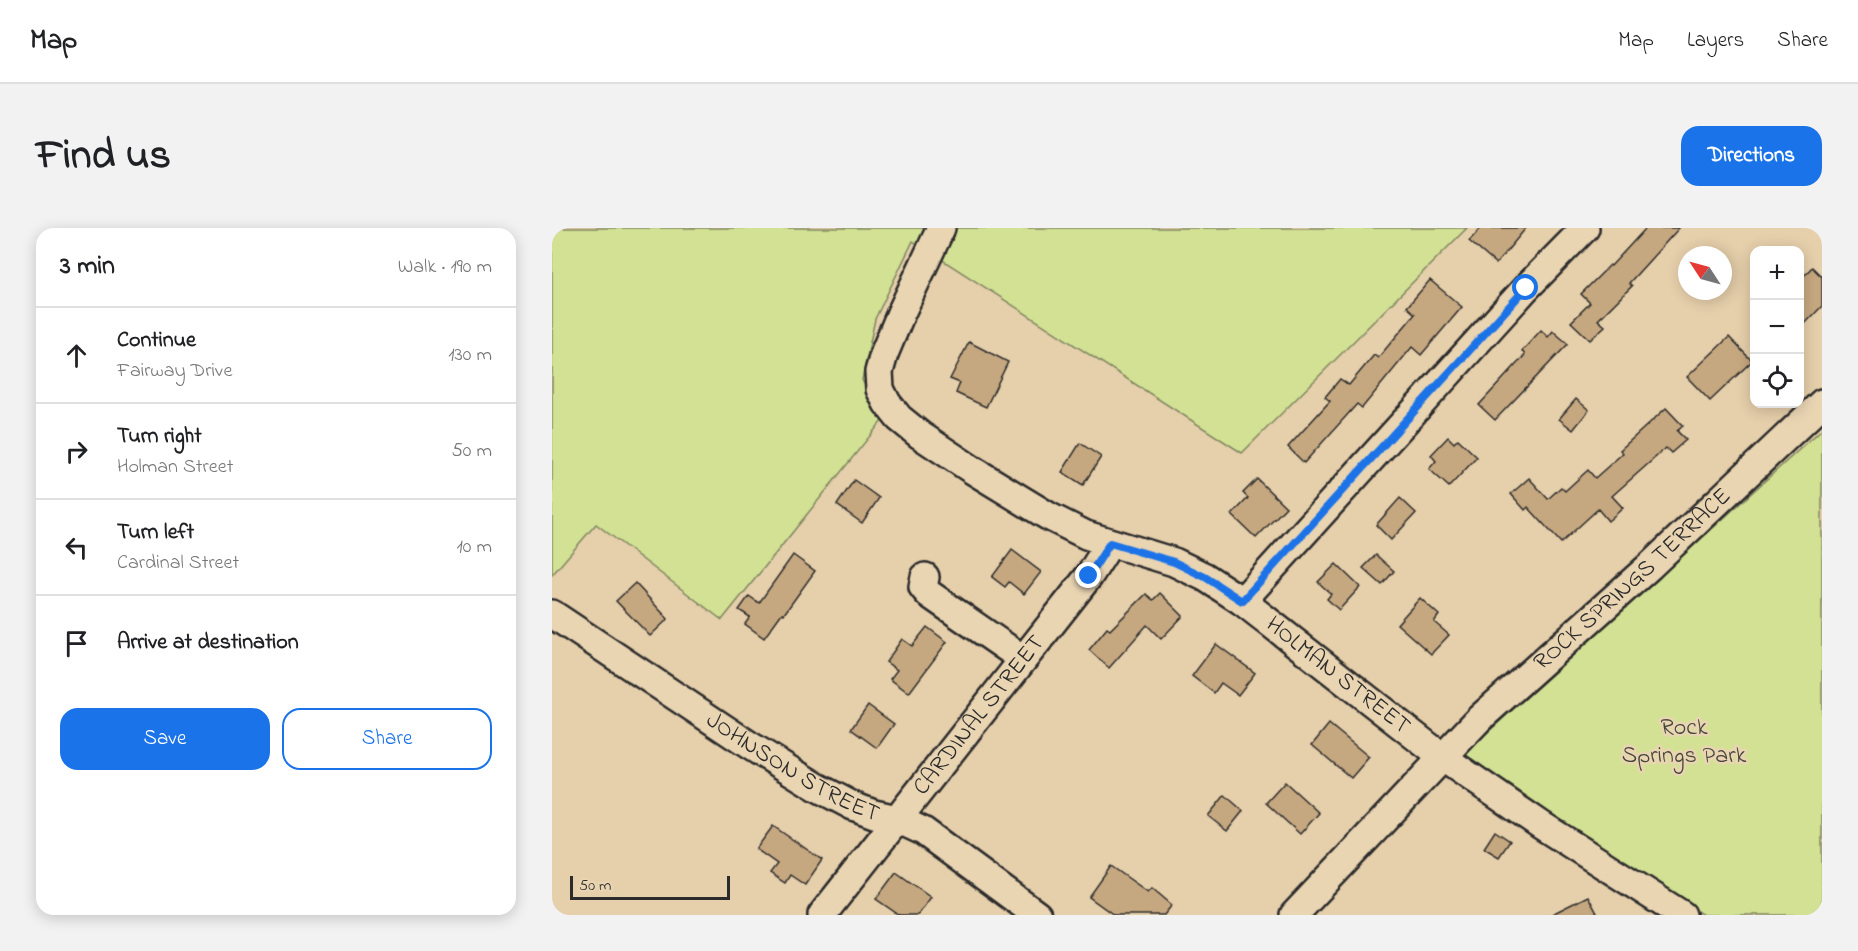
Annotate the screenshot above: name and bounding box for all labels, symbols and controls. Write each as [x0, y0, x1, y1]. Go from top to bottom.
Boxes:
text: Map [30, 21, 77, 62]
text: Map [1618, 26, 1654, 56]
text: Layers [1687, 26, 1744, 56]
text: Share [1777, 26, 1828, 56]
text: Find us [36, 126, 171, 187]
button: Directions [1681, 126, 1822, 186]
north arrow [1678, 246, 1732, 300]
map controls [1750, 246, 1804, 408]
button: + [1750, 246, 1804, 300]
text: 3 min [60, 248, 115, 286]
text: Walk · 190 m [398, 253, 492, 282]
route start [1512, 274, 1538, 300]
button: − [1750, 300, 1804, 354]
text: Continue [117, 325, 196, 357]
icon: ahead [60, 339, 93, 372]
text: 130 m [448, 341, 492, 370]
button: locate [1750, 354, 1804, 408]
text: Fairway Drive [117, 357, 232, 386]
text: Turn right [117, 421, 202, 453]
icon: right [60, 435, 93, 468]
text: 50 m [451, 437, 492, 466]
text: Holman Street [117, 453, 233, 482]
street label: ROCK SPRINGS TERRACE [1526, 480, 1739, 679]
text: Turn left [117, 517, 194, 549]
icon: left [60, 531, 93, 564]
text: 10 m [456, 533, 492, 562]
text: Cardinal Street [117, 549, 239, 578]
route end [1075, 562, 1101, 588]
street label: HOLMAN STREET [1258, 608, 1418, 744]
icon: arrive [60, 627, 93, 660]
text: Arrive at destination [117, 627, 299, 659]
street label: CARDINAL STREET [905, 628, 1054, 803]
street label: JOHNSON STREET [699, 703, 885, 832]
button: Save [60, 708, 270, 770]
button: Share [282, 708, 492, 770]
park label: Rock Springs Park [1622, 711, 1747, 774]
scale bar [570, 873, 730, 900]
text: 50 m [579, 874, 611, 898]

